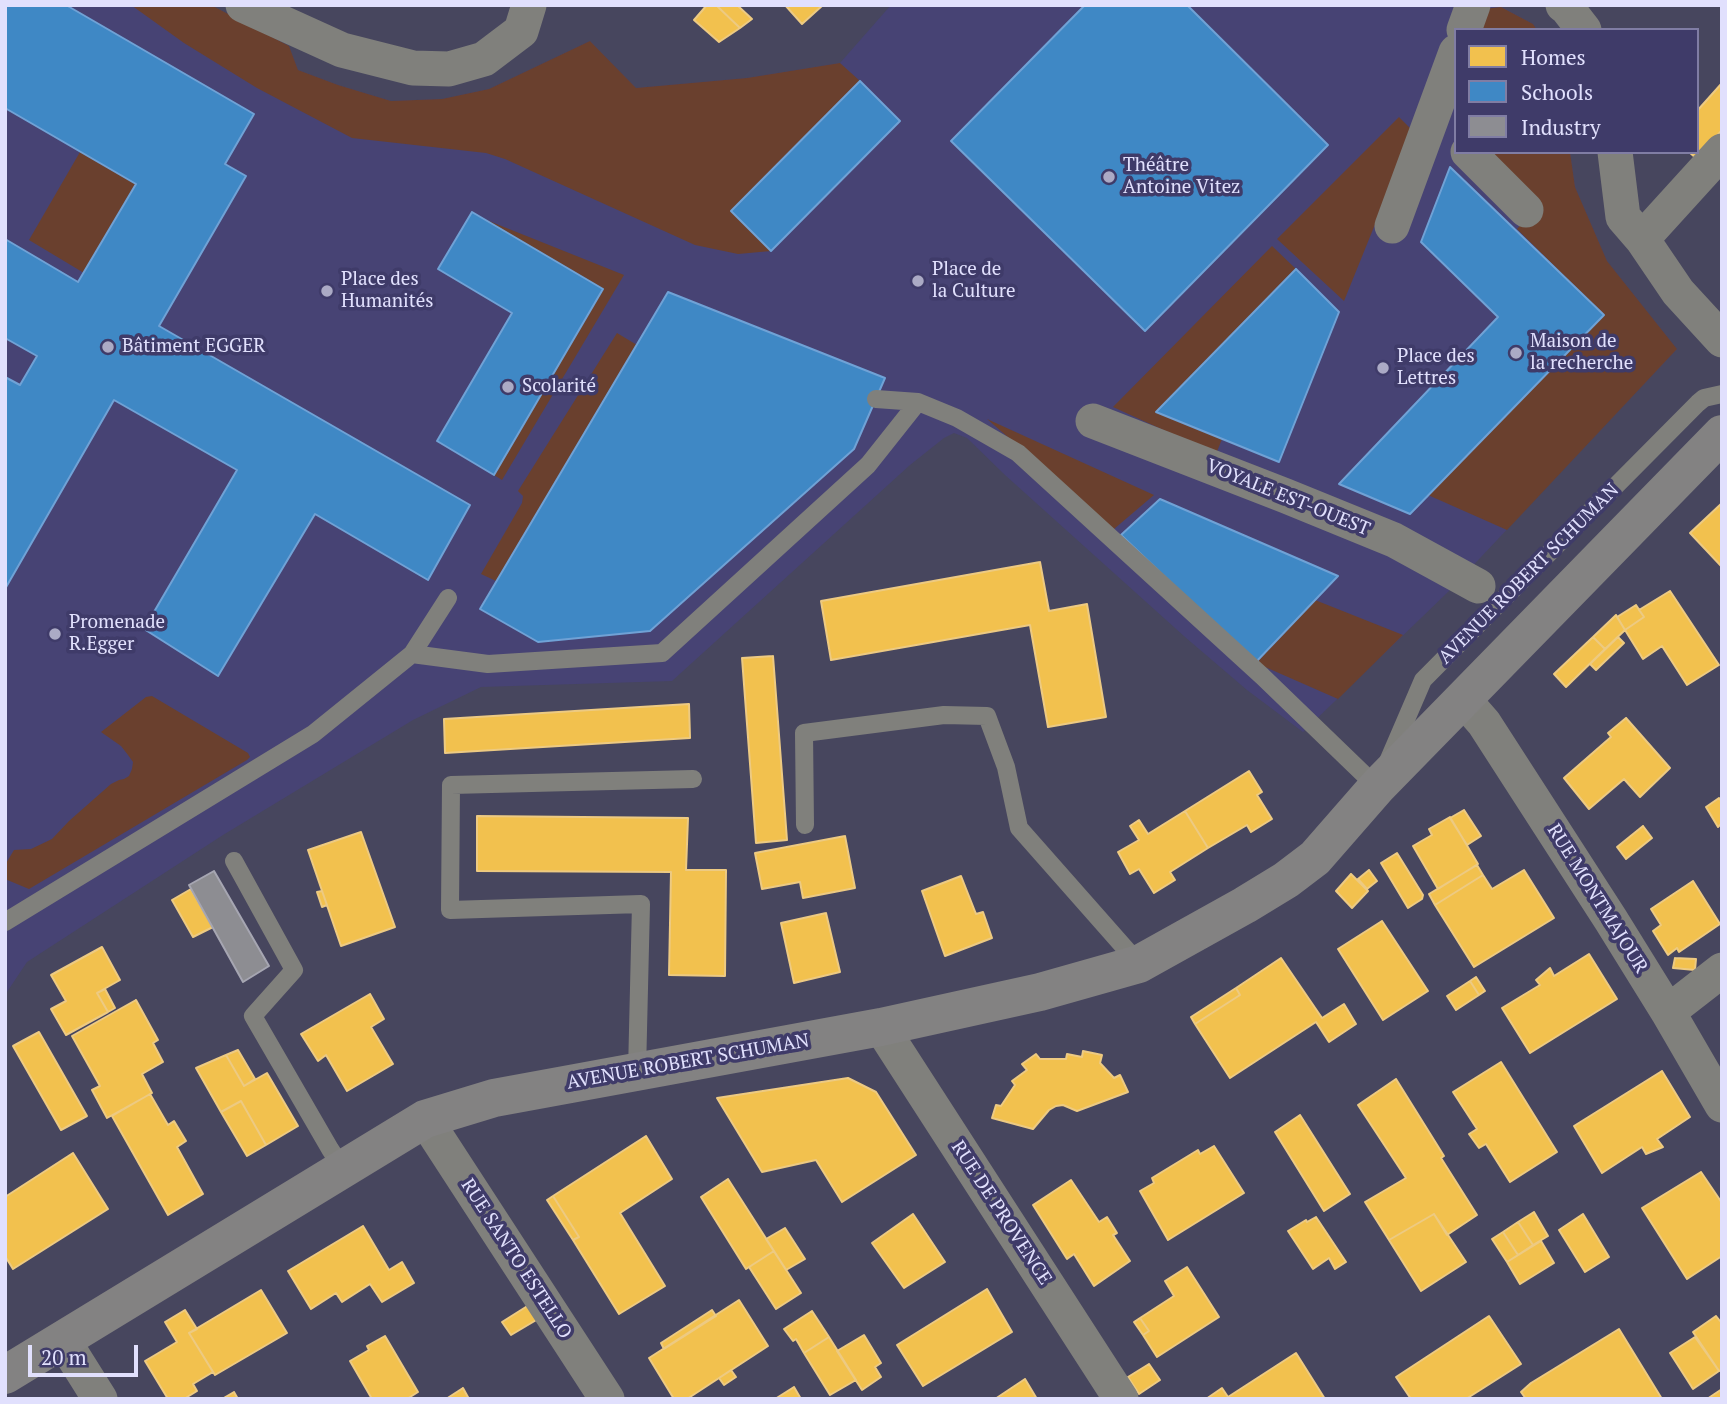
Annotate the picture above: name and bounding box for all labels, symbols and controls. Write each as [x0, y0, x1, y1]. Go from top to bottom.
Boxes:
legend [1454, 28, 1699, 154]
text: Homes [1521, 43, 1586, 71]
text: Schools [1521, 78, 1593, 106]
text: Industry [1521, 113, 1601, 141]
place label: Théâtre Antoine Vitez [1123, 155, 1240, 199]
marker: Théâtre Antoine Vitez [1101, 169, 1117, 185]
place label: Place de la Culture [932, 259, 1016, 303]
place label: Place des Humanités [341, 269, 434, 313]
marker: Place de la Culture [910, 273, 926, 289]
marker: Place des Humanités [319, 283, 335, 299]
place label: Maison de la recherche [1530, 331, 1633, 375]
place label: Bâtiment EGGER [122, 336, 265, 358]
marker: Bâtiment EGGER [100, 339, 116, 355]
marker: Maison de la recherche [1508, 345, 1524, 361]
place label: Place des Lettres [1397, 346, 1475, 390]
marker: Place des Lettres [1375, 360, 1391, 376]
place label: Scolarité [522, 376, 596, 398]
marker: Scolarité [500, 379, 516, 395]
street label: VOYALE EST-OUEST [1203, 455, 1373, 541]
street label: AVENUE ROBERT SCHUMAN [1434, 479, 1624, 669]
place label: Promenade R.Egger [69, 612, 165, 656]
marker: Promenade R.Egger [47, 626, 63, 642]
street label: RUE MONTMAJOUR [1542, 820, 1652, 978]
street label: AVENUE ROBERT SCHUMAN [565, 1029, 811, 1095]
street label: RUE DE PROVENCE [946, 1137, 1056, 1289]
street label: RUE SANTO ESTELLO [456, 1175, 576, 1343]
scale bar [32, 1330, 142, 1374]
text: 20 m [41, 1343, 87, 1371]

